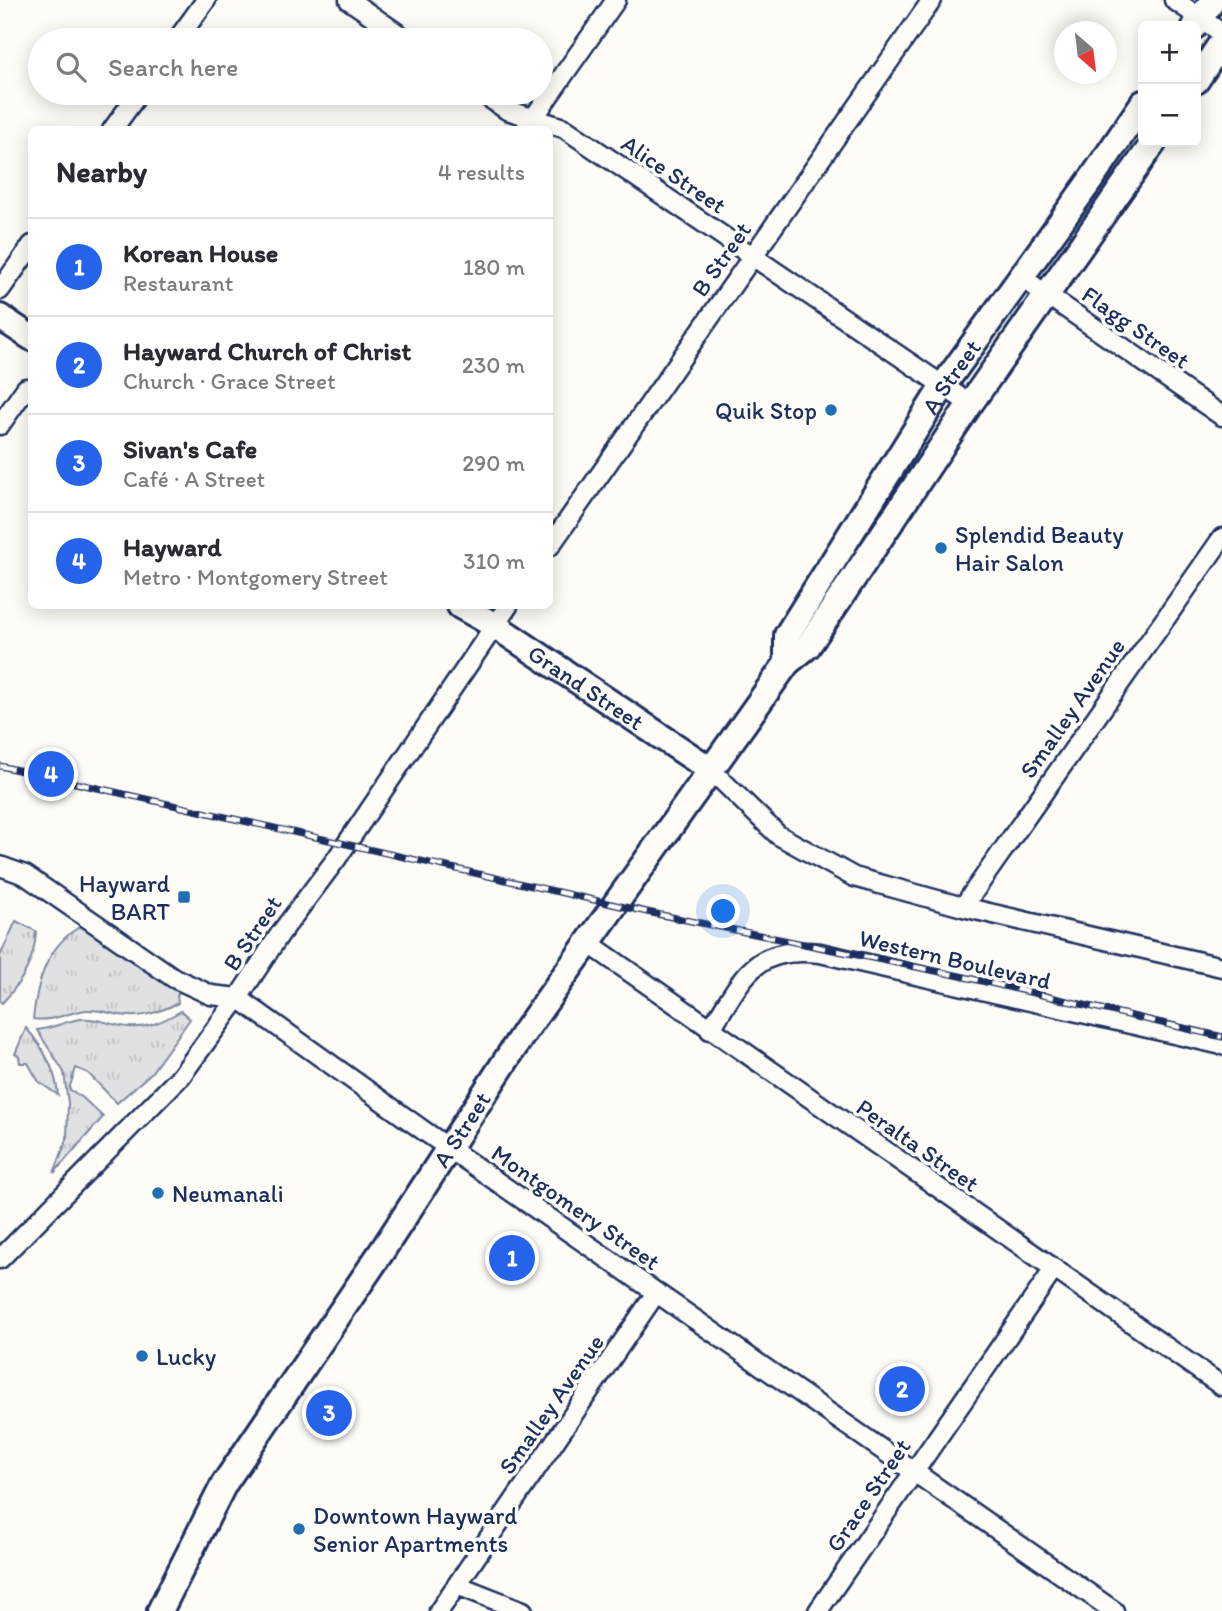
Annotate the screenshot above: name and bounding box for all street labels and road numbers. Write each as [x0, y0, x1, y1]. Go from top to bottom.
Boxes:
street label: Alice Street [616, 128, 732, 220]
street label: B Street [685, 216, 757, 302]
street label: Flagg Street [1077, 279, 1195, 375]
street label: A Street [915, 333, 986, 419]
street label: Smalley Avenue [1013, 632, 1131, 784]
street label: Grand Street [523, 638, 650, 736]
street label: B Street [216, 890, 288, 976]
street label: Western Boulevard [856, 923, 1054, 995]
street label: A Street [426, 1086, 496, 1172]
street label: Peralta Street [851, 1092, 985, 1198]
street label: Montgomery Street [486, 1138, 666, 1276]
street label: Smalley Avenue [492, 1328, 610, 1480]
street label: Grace Street [820, 1433, 916, 1557]

